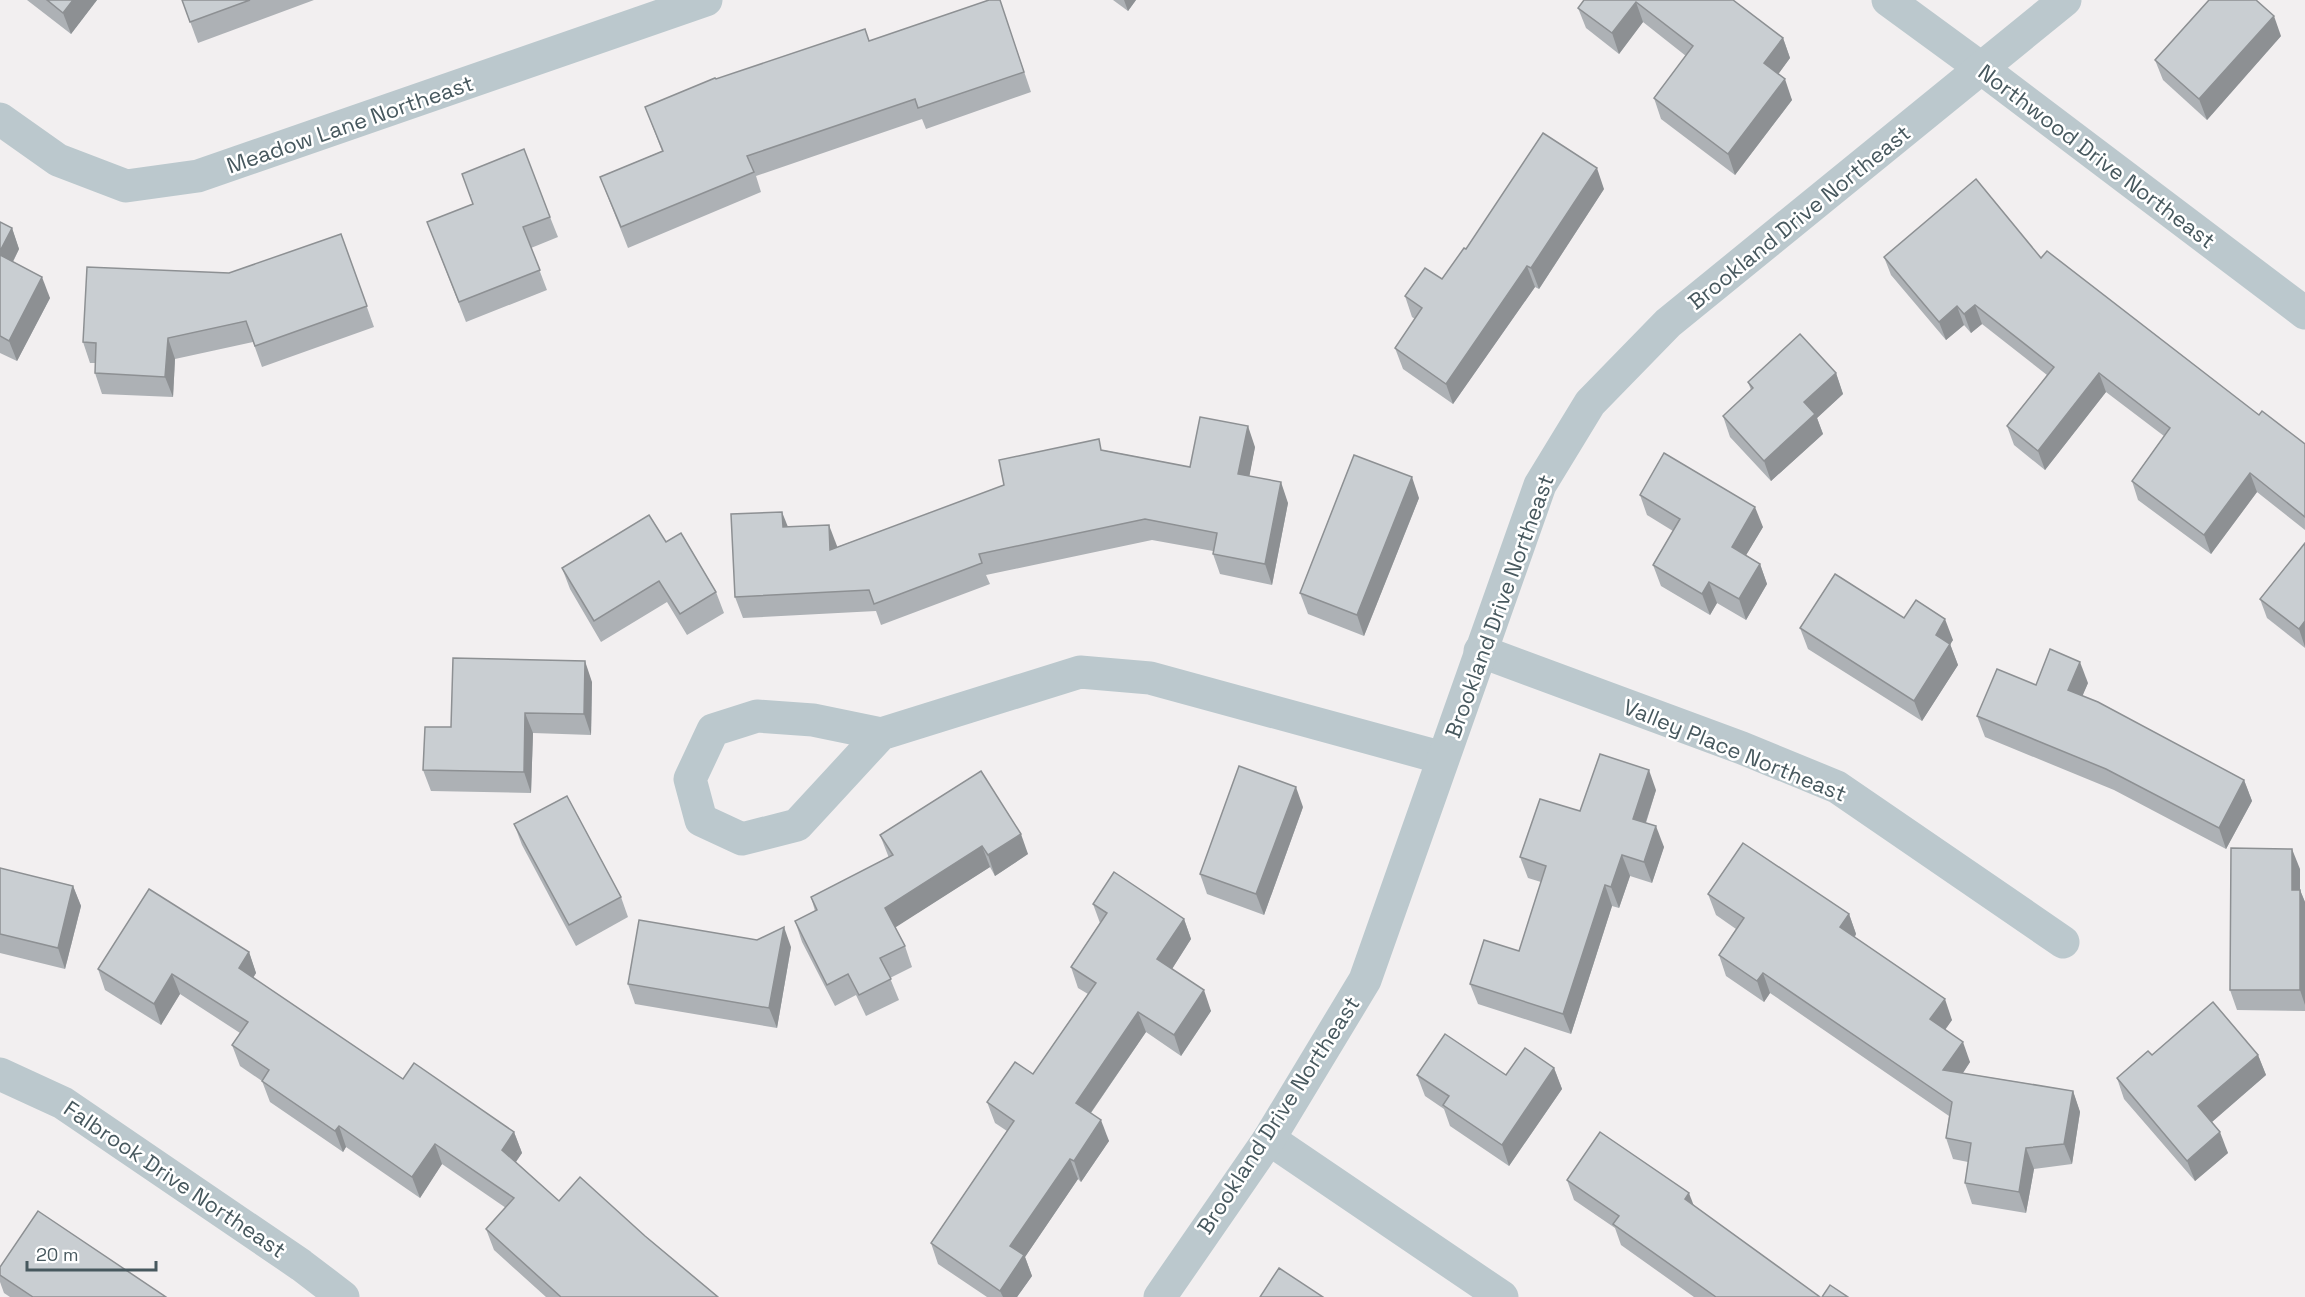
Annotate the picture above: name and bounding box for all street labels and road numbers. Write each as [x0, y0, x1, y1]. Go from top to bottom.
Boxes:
street label: Northwood Drive Northeast [1973, 58, 2221, 254]
street label: Meadow Lane Northeast [223, 69, 477, 179]
street label: Brookland Drive Northeast [1682, 119, 1916, 315]
street label: Brookland Drive Northeast [1438, 470, 1560, 742]
street label: Valley Place Northeast [1619, 692, 1851, 808]
street label: Brookland Drive Northeast [1190, 991, 1366, 1239]
street label: Falbrook Drive Northeast [59, 1094, 291, 1264]

